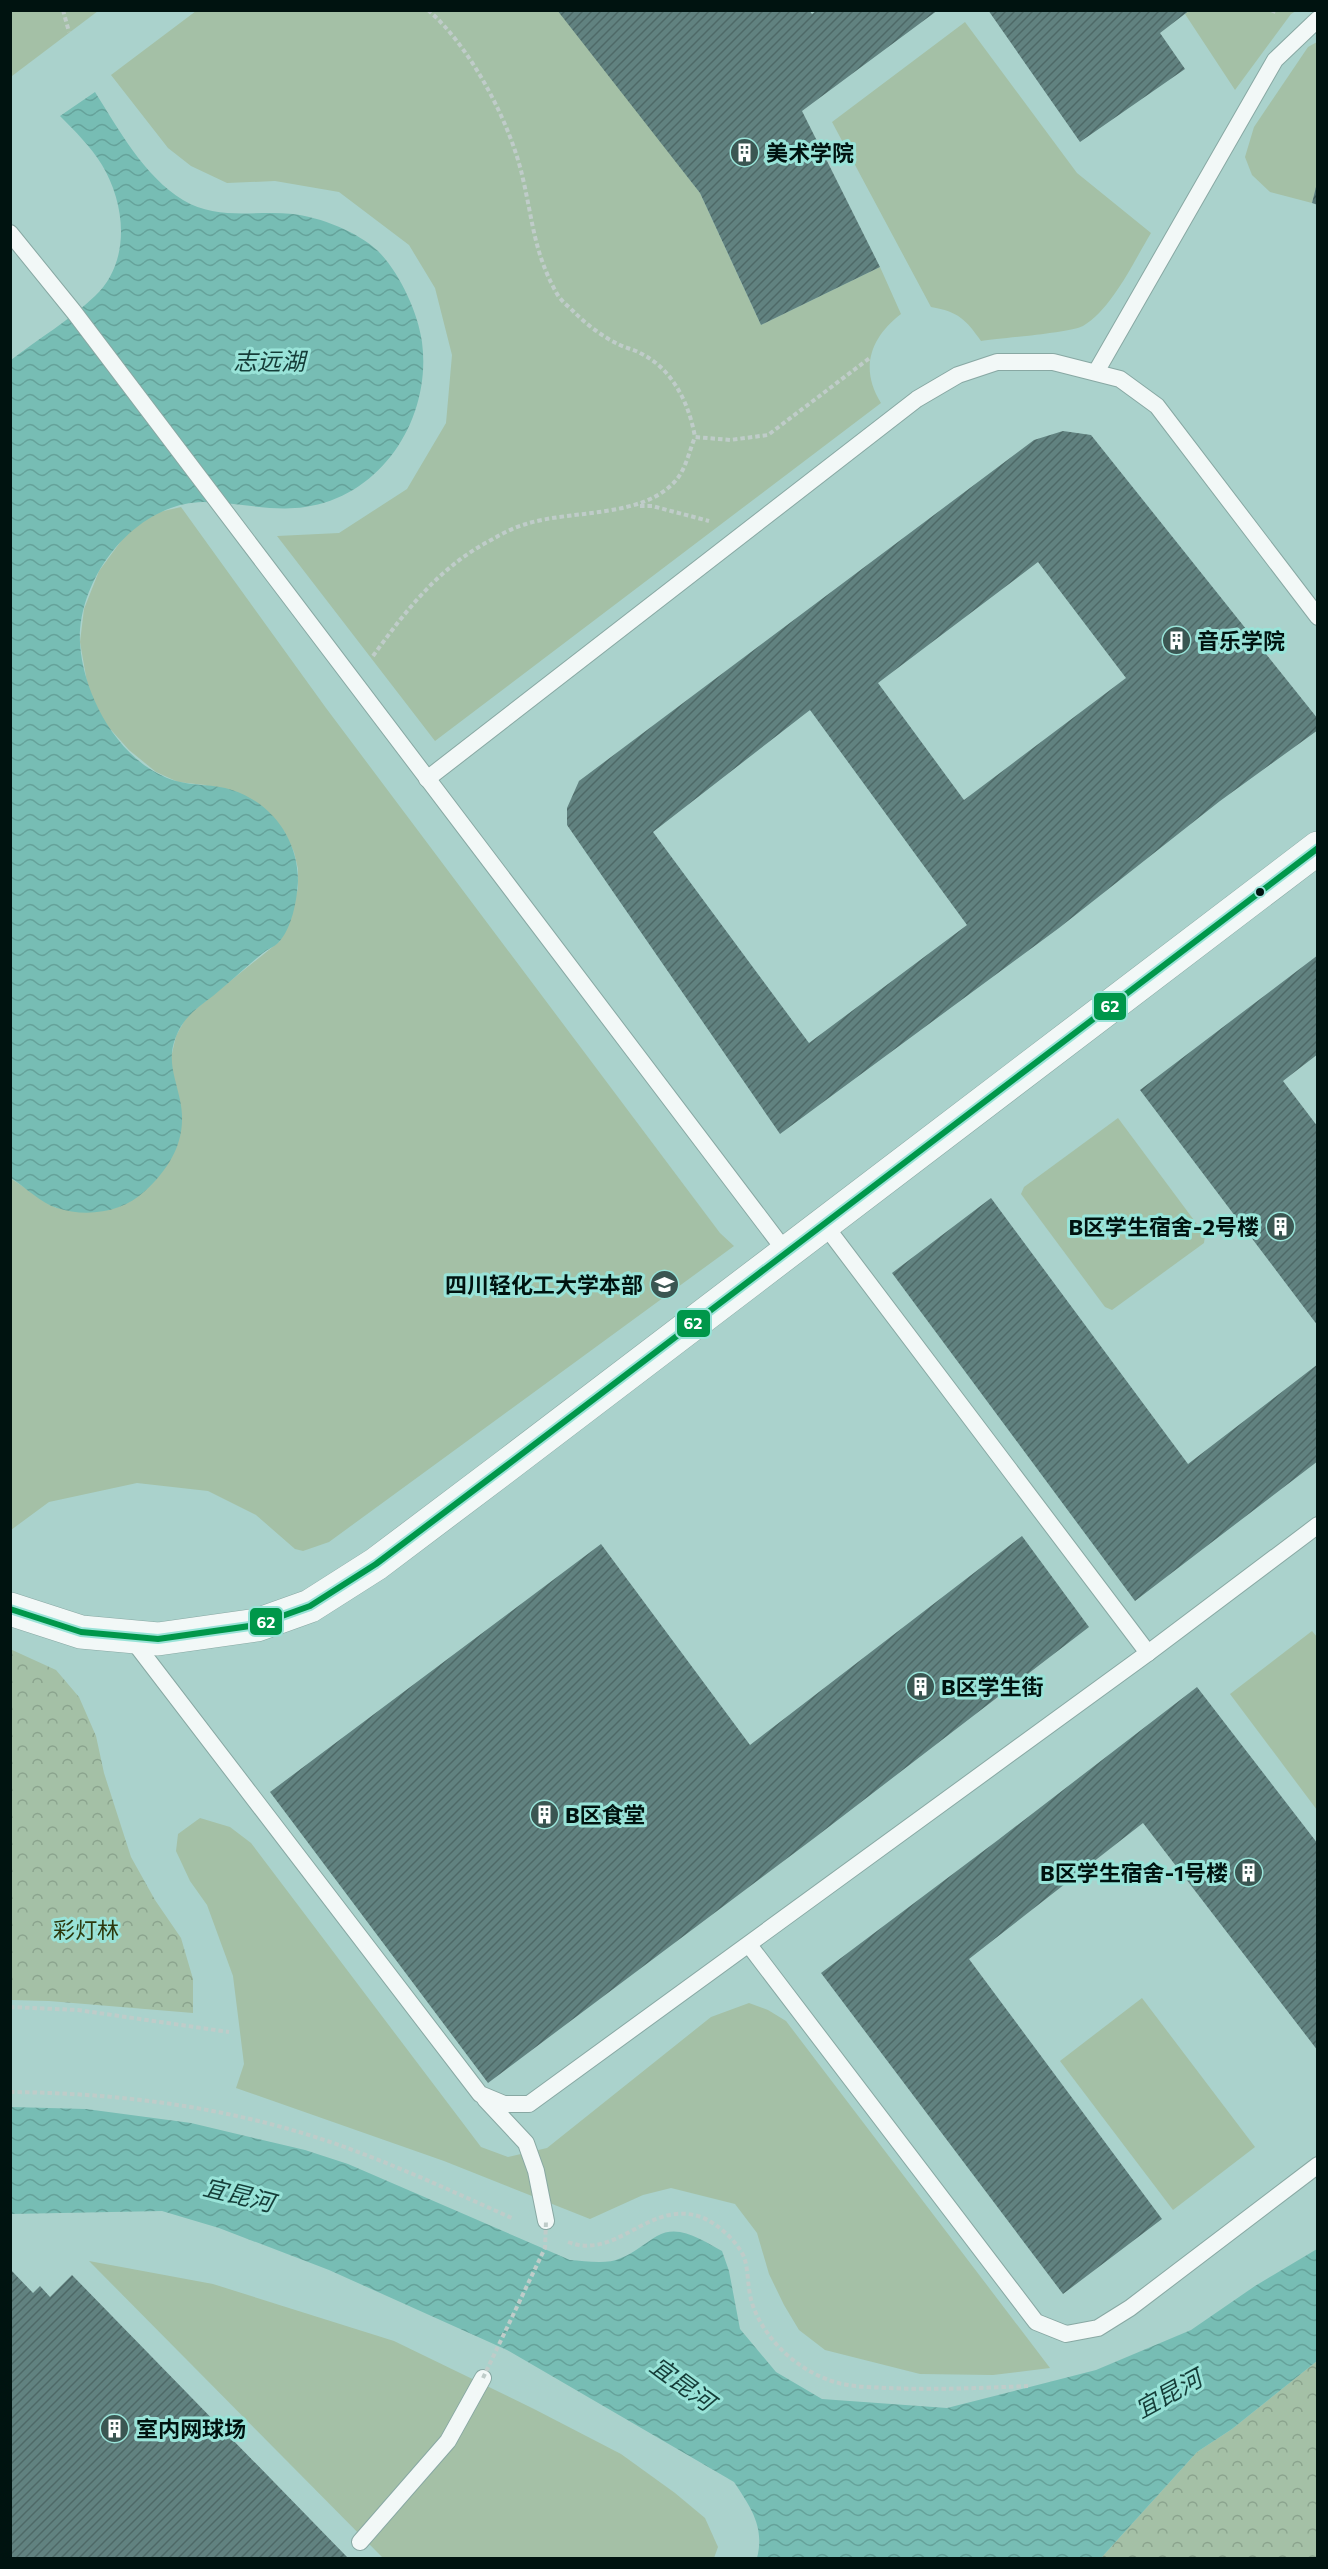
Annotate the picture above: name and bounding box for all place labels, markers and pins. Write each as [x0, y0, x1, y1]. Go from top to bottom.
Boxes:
building icon: 美术学院 [729, 136, 761, 168]
place label: 美术学院 [766, 139, 854, 166]
building icon: 音乐学院 [1160, 624, 1192, 656]
place label: 音乐学院 [1197, 627, 1285, 654]
unlabelled marker [1254, 886, 1266, 898]
building icon: B区学生宿舍-2号楼 [1264, 1210, 1296, 1242]
place label: B区学生宿舍-2号楼 [1069, 1213, 1259, 1240]
school or university icon: 四川轻化工大学本部 [648, 1268, 680, 1300]
place label: 四川轻化工大学本部 [445, 1271, 643, 1298]
building icon: B区学生街 [904, 1670, 936, 1702]
place label: B区学生街 [941, 1673, 1044, 1700]
building icon: B区食堂 [528, 1798, 560, 1830]
place label: B区食堂 [565, 1801, 646, 1828]
building icon: B区学生宿舍-1号楼 [1233, 1856, 1265, 1888]
place label: B区学生宿舍-1号楼 [1040, 1859, 1228, 1886]
building icon: 室内网球场 [99, 2412, 131, 2444]
place label: 室内网球场 [136, 2415, 246, 2442]

